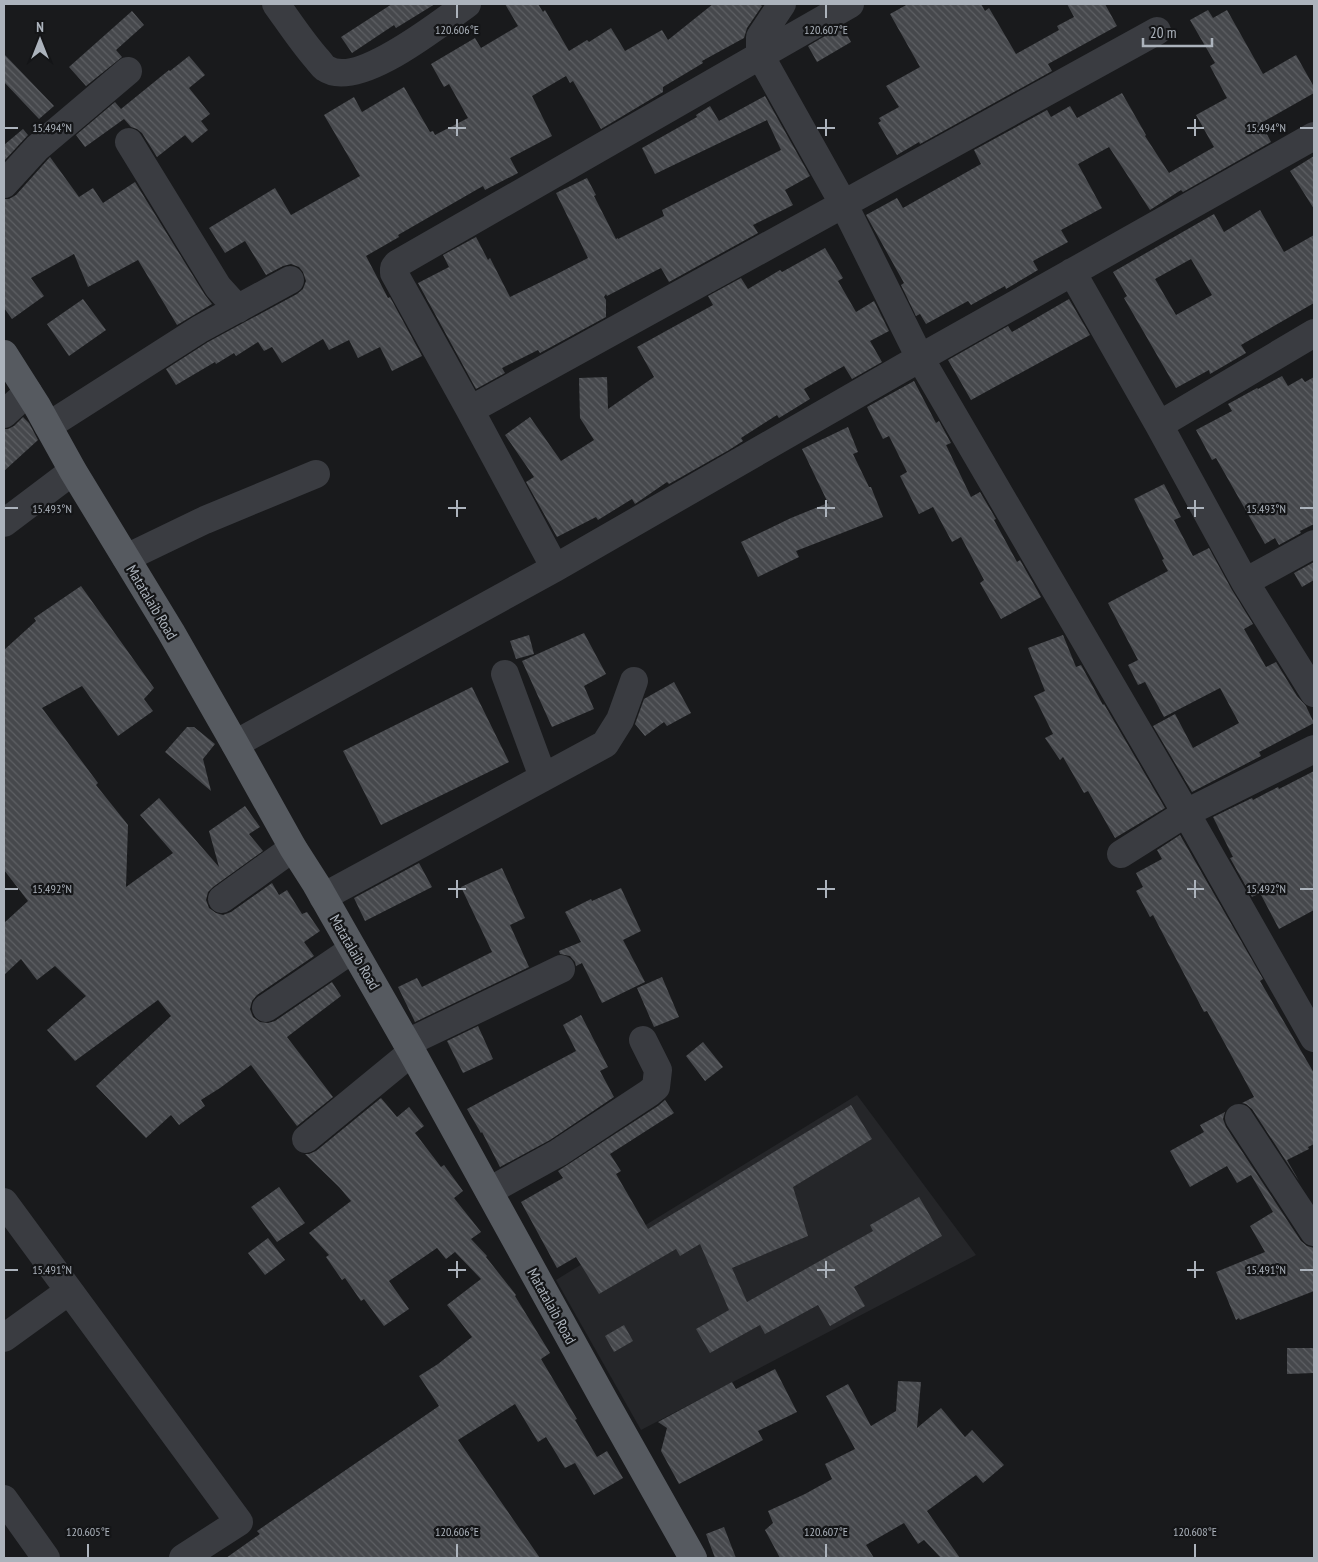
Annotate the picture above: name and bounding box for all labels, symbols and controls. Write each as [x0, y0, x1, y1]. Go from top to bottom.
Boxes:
north arrow [15, 15, 65, 65]
scale bar [1143, 15, 1212, 47]
text: N [36, 18, 44, 36]
text: 120.606°E [435, 22, 479, 37]
text: 120.607°E [804, 22, 848, 37]
text: 20 m [1150, 23, 1176, 42]
text: 15.494°N [32, 120, 72, 135]
text: 15.494°N [1246, 120, 1286, 135]
text: 15.493°N [32, 501, 72, 516]
text: 15.493°N [1246, 501, 1286, 516]
street label: Matatalaib Road [122, 561, 182, 643]
text: 15.492°N [32, 881, 72, 896]
text: 15.492°N [1246, 881, 1286, 896]
street label: Matatalaib Road [326, 911, 384, 993]
text: 15.491°N [32, 1262, 72, 1277]
text: 15.491°N [1246, 1262, 1286, 1277]
street label: Matatalaib Road [523, 1265, 581, 1347]
text: 120.605°E [66, 1524, 110, 1539]
text: 120.606°E [435, 1524, 479, 1539]
text: 120.607°E [804, 1524, 848, 1539]
text: 120.608°E [1173, 1524, 1217, 1539]

